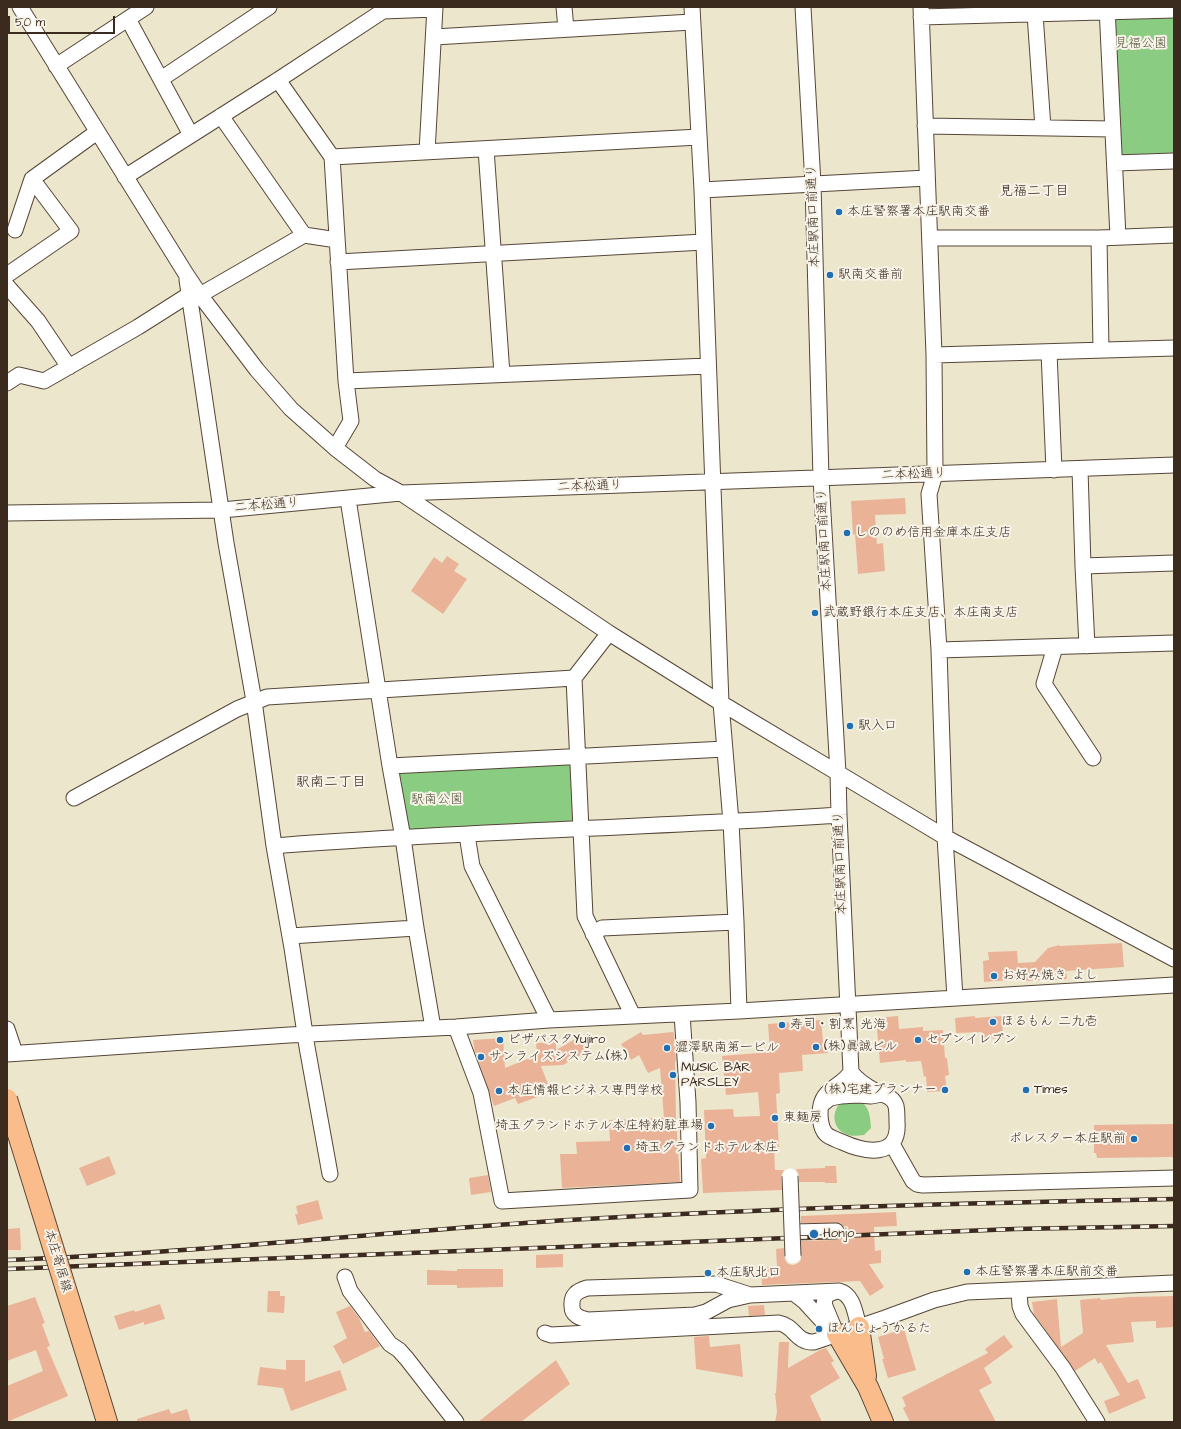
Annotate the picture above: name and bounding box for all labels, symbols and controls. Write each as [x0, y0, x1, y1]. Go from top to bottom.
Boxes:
scale bar [10, 8, 117, 34]
text: 50 m [15, 14, 45, 31]
park label: 見福公園 [1115, 36, 1167, 52]
street label: 本庄駅南口前通り [804, 164, 824, 268]
district label: 見福二丁目 [999, 184, 1069, 200]
place label: 本庄警察署本庄駅南交番 [847, 204, 990, 220]
marker: 本庄警察署本庄駅南交番 [834, 207, 844, 217]
place label: 駅南交番前 [838, 267, 903, 283]
marker: 駅南交番前 [825, 270, 835, 280]
street label: 二本松通り [881, 466, 947, 484]
street label: 二本松通り [557, 478, 623, 496]
street label: 本庄駅南口前通り [814, 488, 836, 592]
street label: 二本松通り [234, 495, 300, 517]
place label: しののめ信用金庫本庄支店 [855, 525, 1011, 541]
marker: しののめ信用金庫本庄支店 [842, 528, 852, 538]
place label: 武蔵野銀行本庄支店、本庄南支店 [823, 605, 1018, 621]
marker: 武蔵野銀行本庄支店、本庄南支店 [810, 608, 820, 618]
place label: 駅入口 [858, 718, 897, 734]
marker: 駅入口 [845, 721, 855, 731]
district label: 駅南二丁目 [296, 775, 366, 791]
park label: 駅南公園 [411, 792, 463, 808]
street label: 本庄駅南口前通り [831, 811, 851, 915]
place label: お好み焼き よし [1002, 968, 1098, 984]
marker: お好み焼き よし [989, 971, 999, 981]
place label: ほるもん 二九壱 [1001, 1014, 1097, 1030]
place label: 寿司・割烹 光海 [790, 1017, 886, 1033]
marker: ほるもん 二九壱 [988, 1017, 998, 1027]
marker: 寿司・割烹 光海 [777, 1020, 787, 1030]
place label: ピザパスタYujiro [508, 1032, 605, 1048]
place label: セブンイレブン [926, 1032, 1017, 1048]
marker: ピザパスタYujiro [495, 1035, 505, 1045]
marker: セブンイレブン [913, 1035, 923, 1045]
place label: (株)眞誠ビル [824, 1039, 897, 1055]
place label: 澀澤駅南第一ビル [675, 1040, 779, 1056]
marker: (株)眞誠ビル [811, 1042, 821, 1052]
marker: 澀澤駅南第一ビル [662, 1043, 672, 1053]
place label: サンライズシステム(株) [489, 1049, 627, 1065]
marker: サンライズシステム(株) [476, 1052, 486, 1062]
place label: MUSIC BAR PARSLEY [681, 1060, 751, 1091]
marker: MUSIC BAR PARSLEY [668, 1070, 678, 1080]
place label: （株)宅建プランナー [815, 1082, 937, 1098]
place label: Times [1034, 1082, 1068, 1098]
place label: 本庄情報ビジネス専門学校 [507, 1083, 663, 1099]
marker: （株)宅建プランナー [940, 1085, 950, 1095]
marker: Times [1021, 1085, 1031, 1095]
marker: 本庄情報ビジネス専門学校 [494, 1086, 504, 1096]
place label: 東麺房 [783, 1110, 822, 1126]
marker: 東麺房 [770, 1113, 780, 1123]
place label: 埼玉グランドホテル本庄特約駐車場 [495, 1118, 703, 1134]
marker: 埼玉グランドホテル本庄特約駐車場 [706, 1121, 716, 1131]
place label: ポレスター本庄駅前 [1009, 1131, 1126, 1147]
marker: ポレスター本庄駅前 [1129, 1134, 1139, 1144]
place label: 埼玉グランドホテル本庄 [635, 1140, 778, 1156]
marker: 埼玉グランドホテル本庄 [622, 1143, 632, 1153]
place label: Honjo [823, 1226, 854, 1242]
street label: 本庄寄居線 [40, 1228, 74, 1294]
marker: Honjo [808, 1228, 820, 1240]
place label: 本庄警察署本庄駅前交番 [975, 1264, 1118, 1280]
place label: 本庄駅北口 [716, 1265, 781, 1281]
marker: 本庄警察署本庄駅前交番 [962, 1267, 972, 1277]
marker: 本庄駅北口 [703, 1268, 713, 1278]
place label: ほんじょうかるた [827, 1321, 931, 1337]
marker: ほんじょうかるた [814, 1324, 824, 1334]

